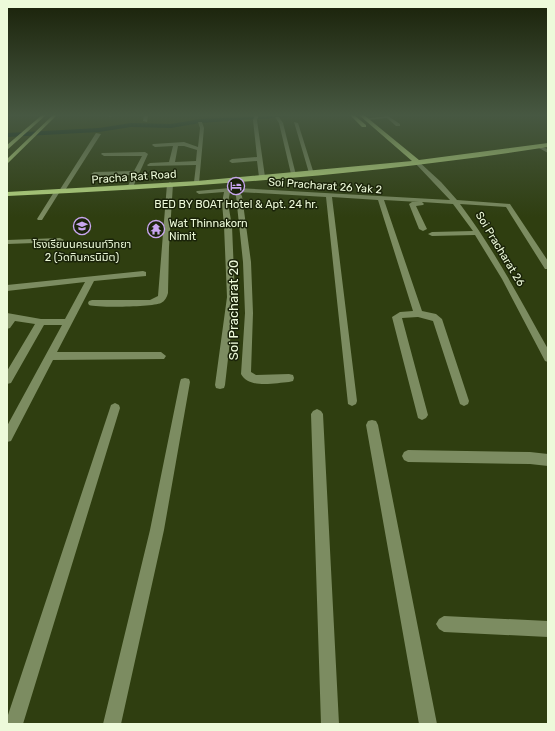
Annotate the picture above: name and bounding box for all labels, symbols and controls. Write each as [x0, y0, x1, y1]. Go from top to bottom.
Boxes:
street label: Pracha Rat Road [91, 168, 177, 186]
hotel icon: BED BY BOAT Hotel & Apt. 24 hr. [226, 176, 246, 196]
street label: Soi Pracharat 26 Yak 2 [268, 176, 382, 196]
place label: BED BY BOAT Hotel & Apt. 24 hr. [154, 198, 318, 211]
street label: Soi Pracharat 26 [473, 209, 528, 289]
school or university icon: โรงเรียนนครนนท์วิทยา 2 (วัดทินกรนิมิต) [72, 216, 92, 236]
place label: Wat Thinnakorn Nimit [169, 217, 248, 243]
temple icon: Wat Thinnakorn Nimit [146, 219, 166, 239]
place label: โรงเรียนนครนนท์วิทยา 2 (วัดทินกรนิมิต) [33, 238, 131, 264]
street label: Soi Pracharat 20 [226, 260, 241, 360]

